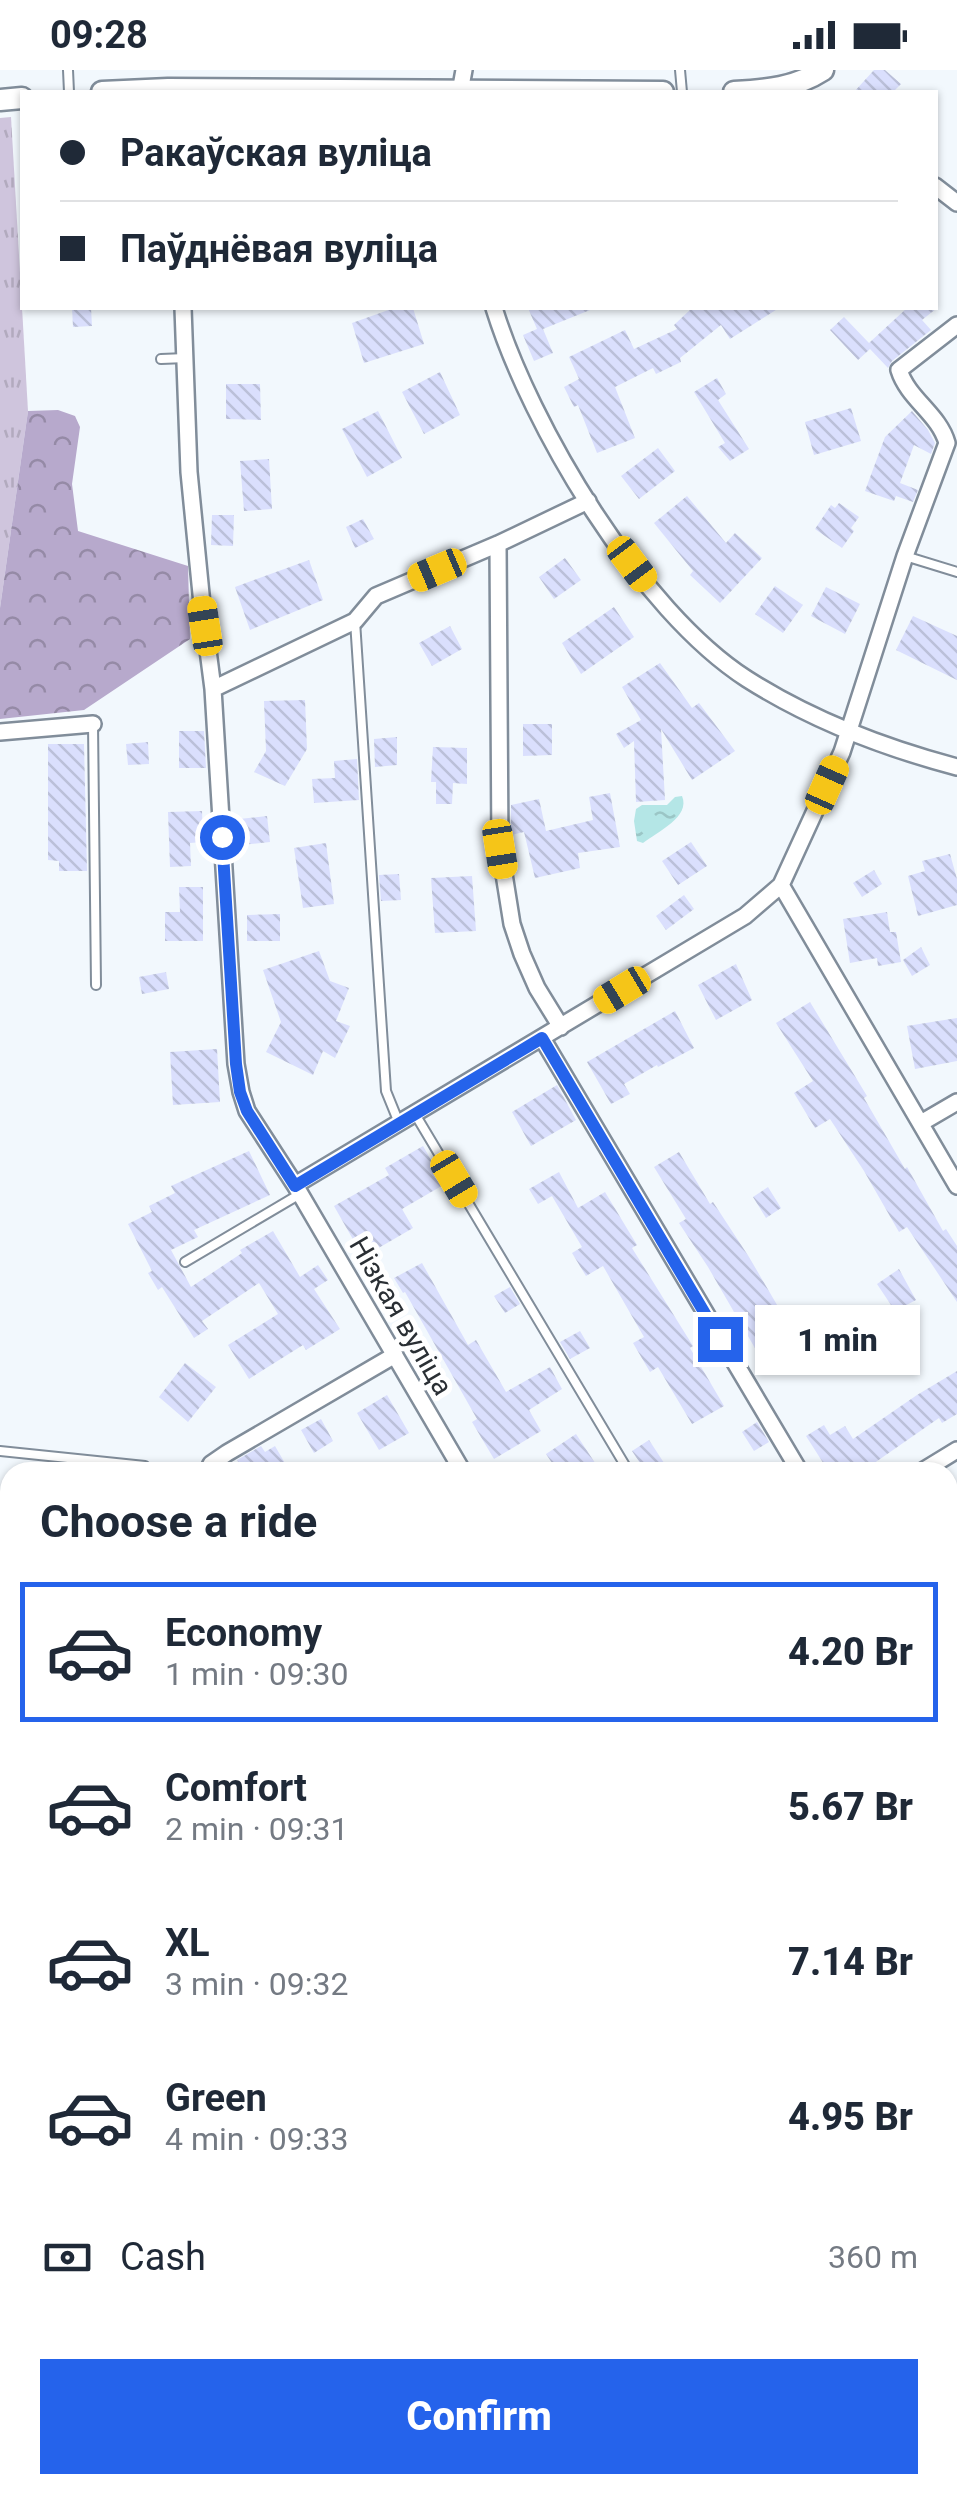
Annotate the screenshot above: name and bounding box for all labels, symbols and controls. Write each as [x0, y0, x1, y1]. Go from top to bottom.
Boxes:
text: 09:28 [50, 13, 148, 57]
text: Ракаўская вуліца [120, 131, 432, 175]
text: Паўднёвая вуліца [120, 227, 438, 271]
car [602, 531, 662, 597]
car [404, 544, 470, 596]
car [185, 594, 225, 658]
car [801, 751, 853, 819]
route start [200, 815, 245, 860]
car [480, 817, 520, 881]
car [589, 962, 655, 1018]
car [426, 1146, 482, 1212]
street label: Нізкая вуліца [342, 1231, 460, 1401]
callout: 1 min [755, 1304, 920, 1374]
route end [698, 1317, 743, 1362]
text: 1 min [797, 1321, 878, 1359]
text: Choose a ride [40, 1495, 317, 1548]
icon: car [45, 1607, 135, 1697]
text: Economy [165, 1611, 322, 1655]
text: 4.20 Br [788, 1630, 913, 1674]
text: 1 min · 09:30 [165, 1655, 348, 1693]
icon: car [45, 1762, 135, 1852]
text: Comfort [165, 1766, 307, 1810]
text: 5.67 Br [788, 1785, 913, 1829]
text: 2 min · 09:31 [165, 1810, 348, 1848]
icon: car [45, 1917, 135, 2007]
text: XL [165, 1921, 210, 1965]
text: 7.14 Br [788, 1940, 913, 1984]
text: 3 min · 09:32 [165, 1965, 348, 2003]
icon: car [45, 2072, 135, 2162]
text: Green [165, 2076, 267, 2120]
text: 4.95 Br [788, 2095, 913, 2139]
text: 4 min · 09:33 [165, 2120, 348, 2158]
icon: cash [40, 2230, 95, 2285]
text: Cash [120, 2235, 206, 2279]
text: 360 m [828, 2238, 918, 2276]
button: Confirm [40, 2359, 918, 2474]

